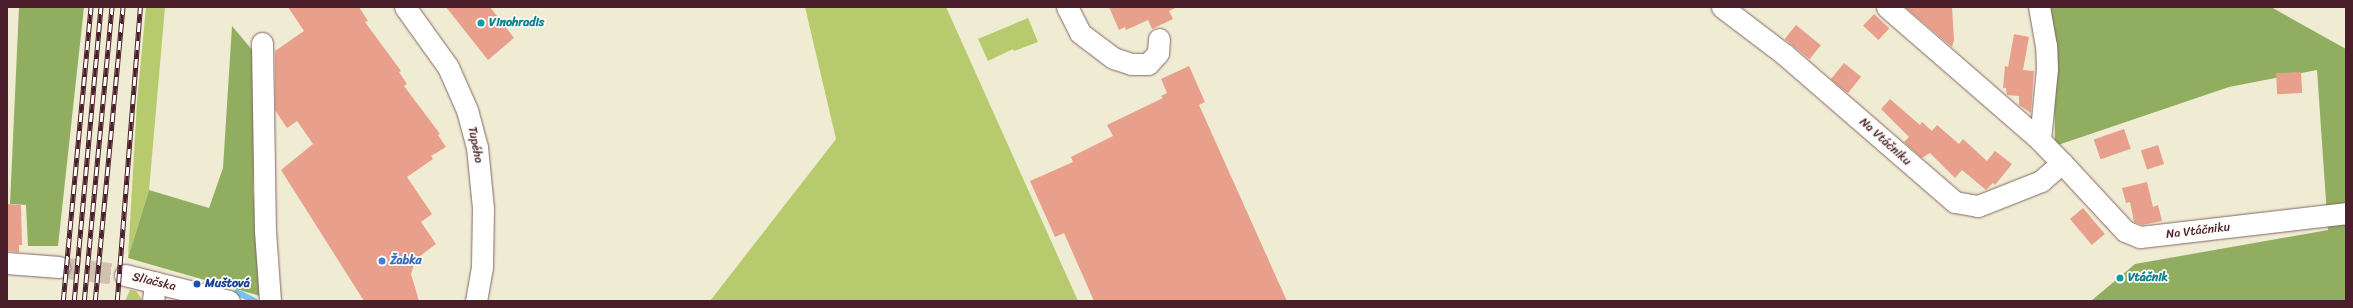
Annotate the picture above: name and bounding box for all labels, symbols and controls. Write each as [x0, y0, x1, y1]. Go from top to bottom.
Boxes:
place label: Vinohradis [489, 16, 544, 30]
marker: Vinohradis [476, 18, 486, 28]
street label: Na Vtáčniku [1857, 115, 1913, 169]
street label: Tupého [464, 126, 486, 164]
street label: Na Vtáčniku [2166, 220, 2230, 242]
place label: Žabka [390, 254, 422, 268]
marker: Žabka [377, 256, 387, 266]
street label: Sliačska [131, 270, 177, 294]
place label: Vtáčnik [2128, 271, 2168, 285]
marker: Vtáčnik [2115, 273, 2125, 283]
place label: Muštová [205, 277, 250, 291]
marker: Muštová [192, 279, 202, 289]

